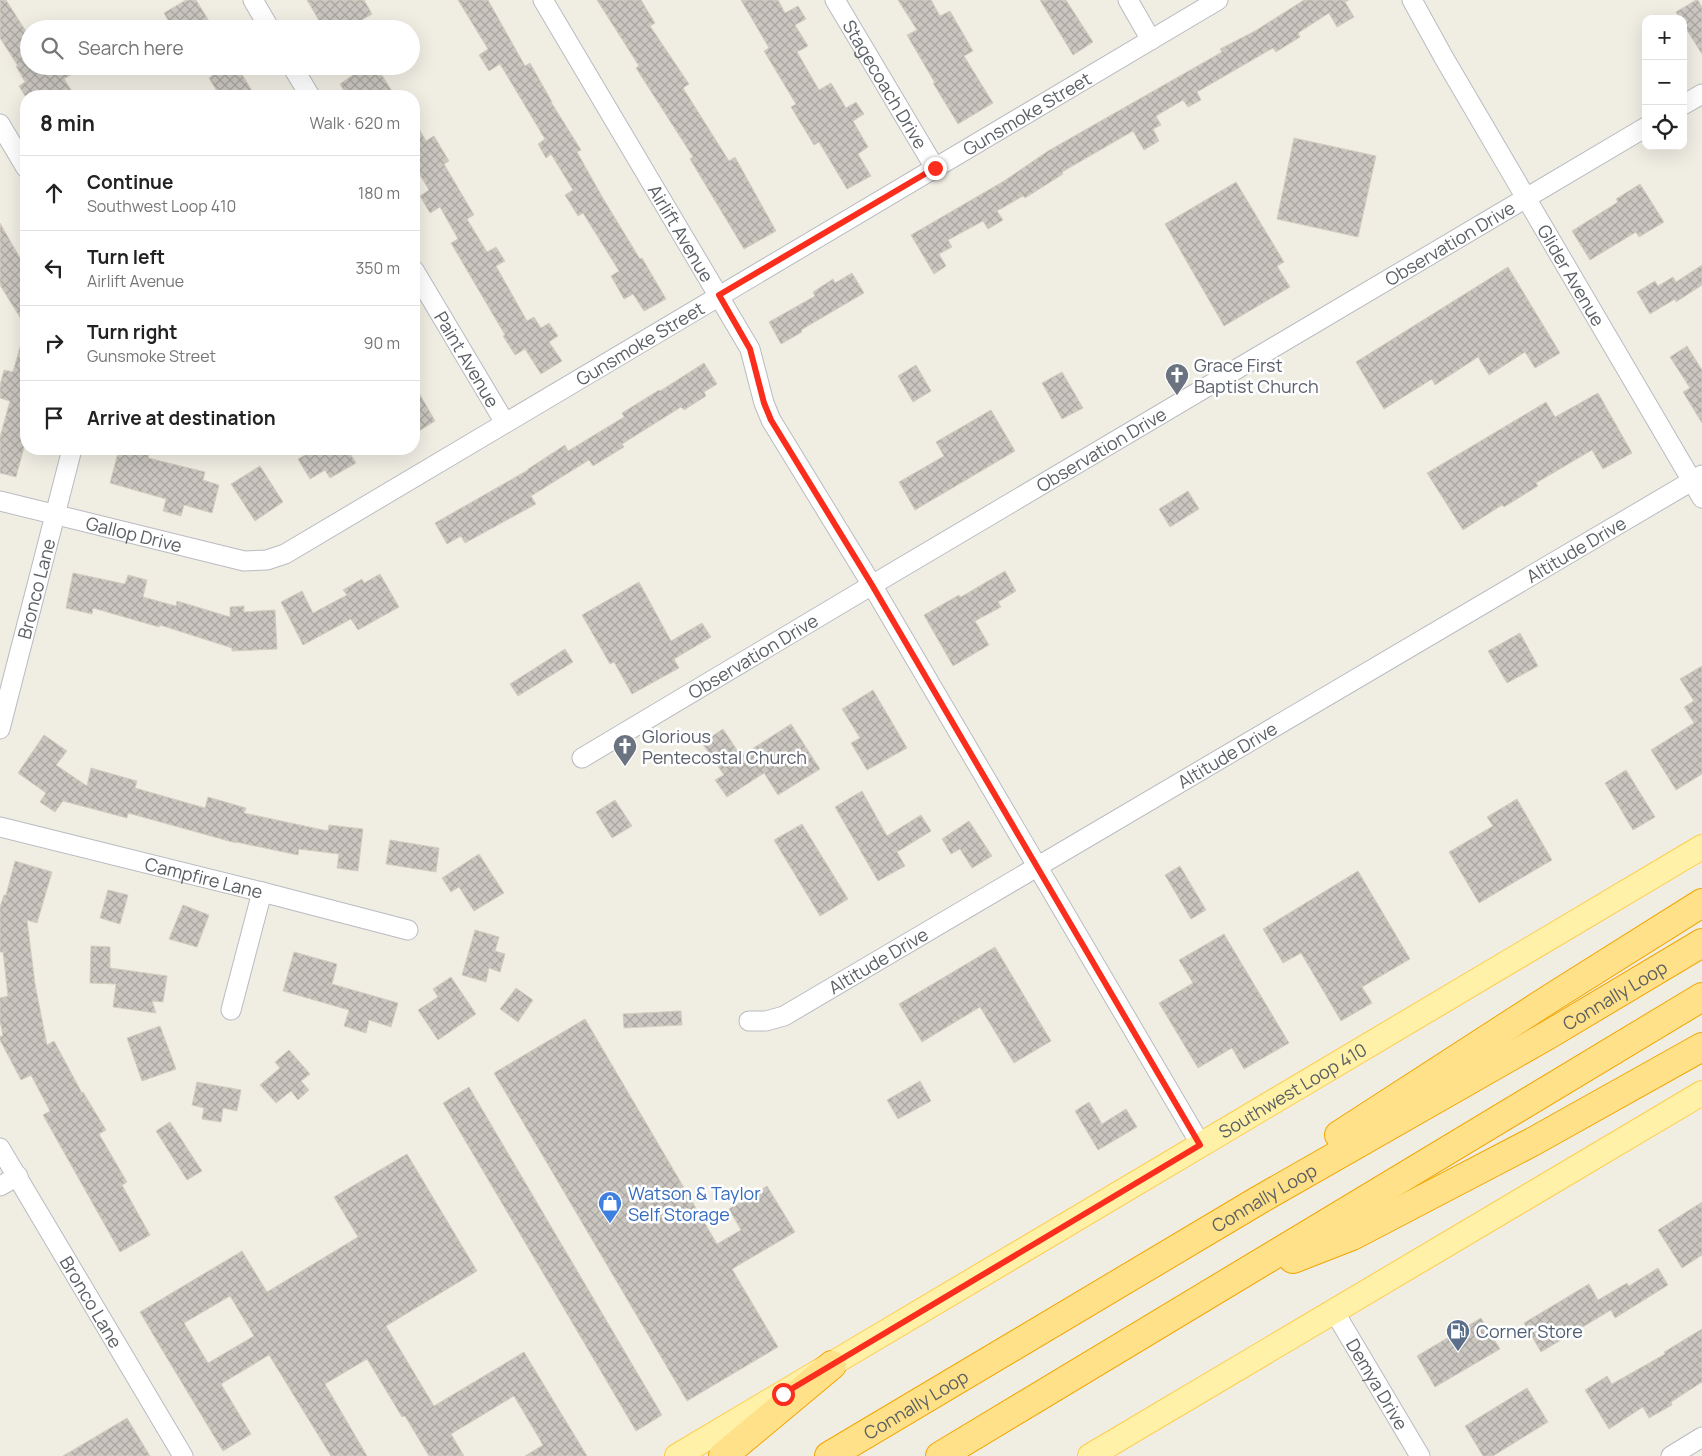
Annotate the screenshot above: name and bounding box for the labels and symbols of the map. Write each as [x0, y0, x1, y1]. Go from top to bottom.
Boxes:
street label: Stagecoach Drive [837, 15, 933, 153]
street label: Gunsmoke Street [958, 66, 1095, 161]
route end [924, 157, 947, 180]
street label: Airlift Avenue [643, 180, 719, 286]
street label: Observation Drive [1380, 195, 1519, 291]
street label: Glider Avenue [1532, 220, 1611, 330]
street label: Gunsmoke Street [571, 296, 708, 391]
street label: Paint Avenue [429, 307, 505, 412]
place label: Grace First Baptist Church [1194, 353, 1319, 398]
church icon: Grace First Baptist Church [1164, 362, 1190, 396]
street label: Observation Drive [1032, 402, 1171, 497]
street label: Gallop Drive [83, 511, 185, 557]
street label: Altitude Drive [1522, 511, 1630, 588]
street label: Bronco Lane [12, 536, 61, 641]
street label: Observation Drive [684, 608, 822, 704]
street label: Altitude Drive [1173, 716, 1281, 794]
place label: Glorious Pentecostal Church [642, 724, 807, 769]
church icon: Glorious Pentecostal Church [612, 733, 638, 767]
street label: Campfire Lane [142, 851, 265, 904]
street label: Altitude Drive [824, 922, 932, 999]
street label: Connally Loop [1558, 955, 1671, 1036]
street label: Southwest Loop 410 [1214, 1037, 1371, 1144]
street label: Connally Loop [1207, 1158, 1321, 1238]
place label: Watson & Taylor Self Storage [628, 1181, 761, 1226]
shop icon: Watson & Taylor Self Storage [597, 1190, 623, 1224]
street label: Bronco Lane [55, 1251, 128, 1352]
fuel station icon: Corner Store [1445, 1318, 1471, 1352]
place label: Corner Store [1476, 1319, 1583, 1343]
street label: Demya Drive [1341, 1334, 1414, 1434]
street label: Connally Loop [859, 1364, 972, 1445]
route start [772, 1383, 795, 1406]

